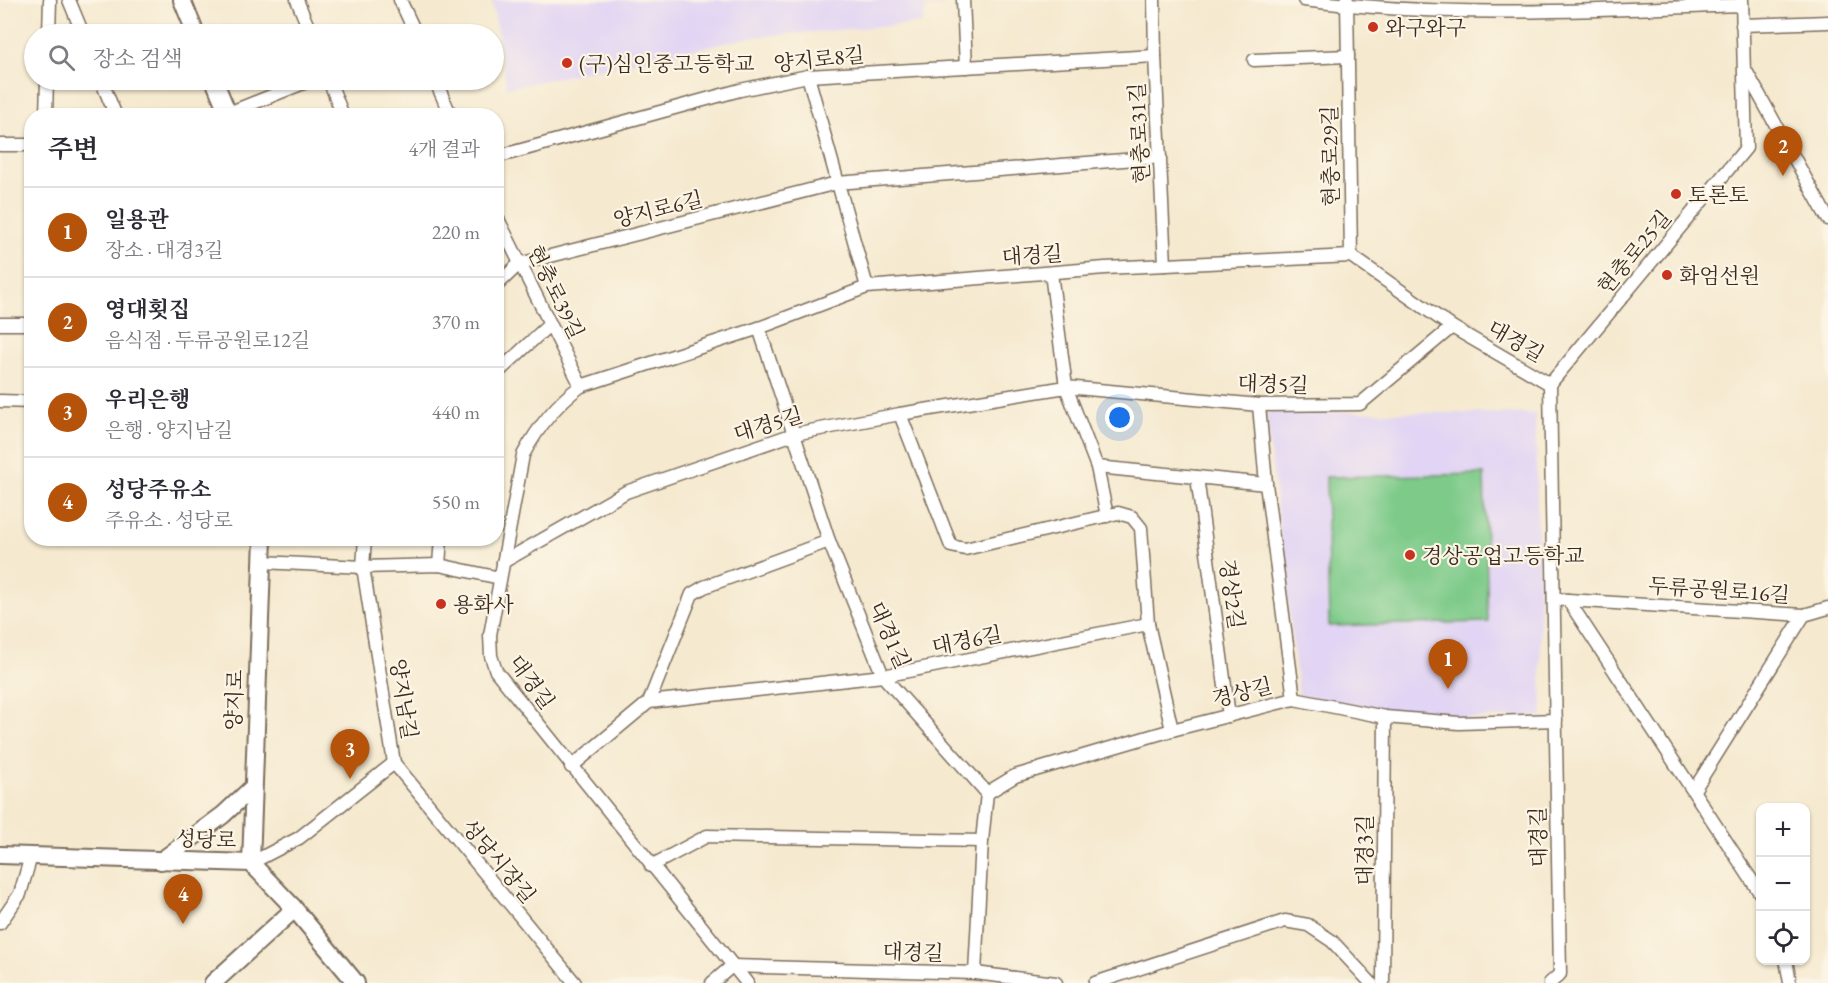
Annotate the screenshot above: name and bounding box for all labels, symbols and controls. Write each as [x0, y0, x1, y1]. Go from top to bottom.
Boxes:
place label: 와구와구 [1385, 14, 1466, 41]
marker: 와구와구 [1366, 20, 1380, 34]
search box [24, 24, 504, 90]
icon: search [45, 41, 78, 74]
street label: 양지로8길 [772, 41, 866, 77]
text: 장소 검색 [93, 44, 182, 73]
place label: (구)심인중고등학교 [579, 50, 755, 77]
marker: (구)심인중고등학교 [560, 56, 574, 70]
street label: 현충로31길 [1123, 82, 1155, 184]
street label: 현충로29길 [1316, 105, 1344, 207]
pin: 2 [1764, 126, 1802, 176]
text: 주변 [48, 132, 98, 166]
text: 4개 결과 [408, 136, 480, 162]
place label: 토론토 [1688, 181, 1749, 208]
street label: 양지로6길 [610, 185, 706, 233]
marker: 토론토 [1669, 187, 1683, 201]
text: 일용관 [105, 205, 169, 234]
street label: 현충로25길 [1591, 205, 1677, 299]
text: 1 [62, 219, 73, 245]
text: 220 m [432, 219, 480, 245]
text: 장소 · 대경3길 [105, 237, 223, 263]
street label: 대경길 [1001, 239, 1063, 271]
street label: 현충로39길 [522, 241, 590, 343]
place label: 화엄선원 [1679, 262, 1760, 289]
marker: 화엄선원 [1660, 268, 1674, 282]
text: 영대횟집 [105, 295, 190, 324]
text: 2 [62, 309, 73, 335]
text: 370 m [432, 309, 480, 335]
street label: 대경길 [1483, 314, 1549, 368]
text: 음식점 · 두류공원로12길 [105, 327, 310, 353]
street label: 대경5길 [1237, 369, 1309, 399]
text: 우리은행 [105, 385, 190, 414]
text: 3 [62, 399, 73, 425]
text: 440 m [432, 399, 480, 425]
street label: 대경5길 [730, 401, 806, 447]
your location [1105, 403, 1134, 432]
text: 은행 · 양지남길 [105, 417, 233, 443]
text: 성당주유소 [105, 475, 211, 504]
text: 4 [62, 489, 73, 515]
text: 550 m [432, 489, 480, 515]
text: 주유소 · 성당로 [105, 507, 233, 533]
place label: 경상공업고등학교 [1422, 542, 1584, 569]
marker: 경상공업고등학교 [1403, 548, 1417, 562]
street label: 경상2길 [1214, 557, 1250, 631]
street label: 두류공원로16길 [1647, 572, 1791, 608]
place label: 용화사 [453, 591, 515, 618]
marker: 용화사 [434, 597, 448, 611]
street label: 대경1길 [863, 597, 917, 673]
street label: 대경6길 [930, 620, 1004, 660]
pin: 1 [1428, 640, 1468, 689]
street label: 대경길 [503, 649, 561, 715]
street label: 양지남길 [384, 657, 424, 741]
street label: 양지로 [219, 669, 249, 731]
street label: 경상길 [1209, 672, 1275, 712]
pin: 3 [330, 730, 370, 779]
map controls [1756, 803, 1810, 965]
button: + [1756, 803, 1810, 857]
street label: 대경길 [1524, 806, 1552, 868]
street label: 성당시장길 [456, 813, 542, 909]
street label: 대경3길 [1351, 815, 1378, 885]
street label: 성당로 [175, 824, 237, 854]
button: − [1756, 857, 1810, 911]
pin: 4 [164, 874, 202, 924]
button: locate [1756, 911, 1810, 965]
street label: 대경길 [882, 937, 944, 967]

